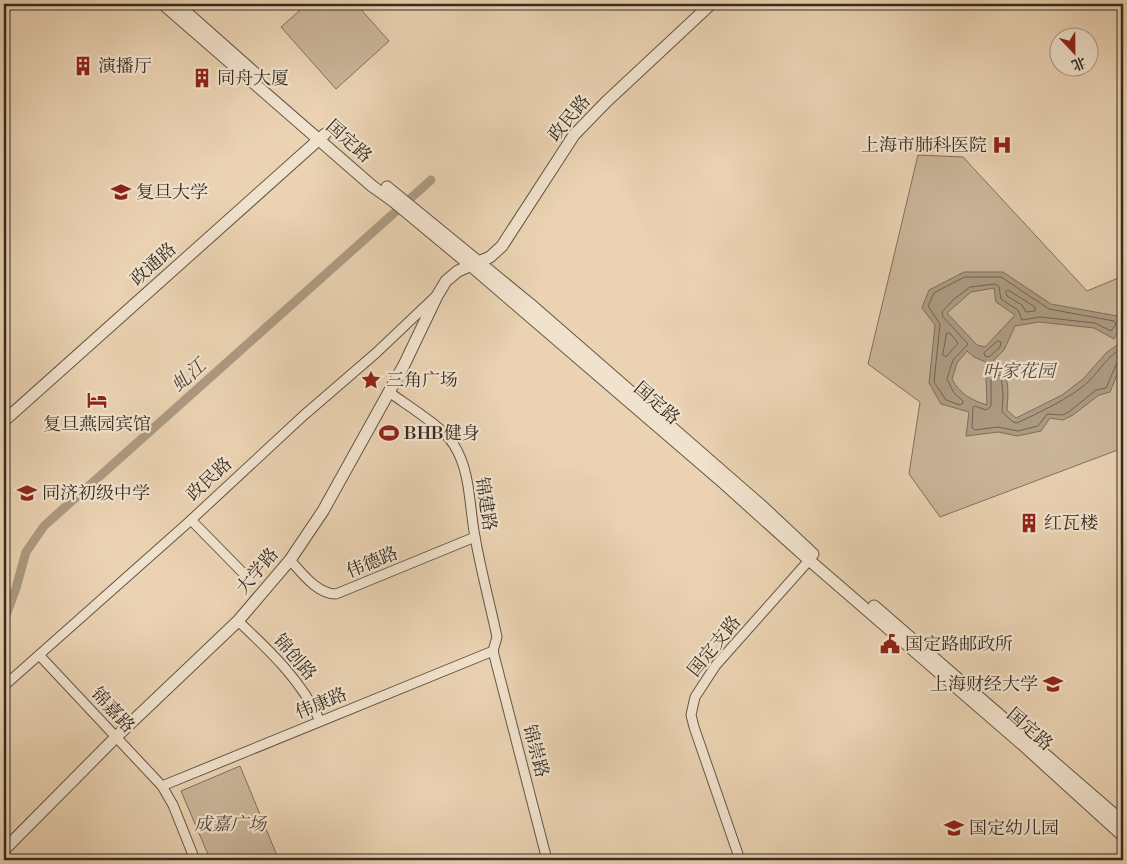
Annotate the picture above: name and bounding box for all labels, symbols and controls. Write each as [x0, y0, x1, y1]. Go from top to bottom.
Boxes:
north arrow [1050, 28, 1100, 78]
text: 北 [1069, 52, 1088, 74]
building icon: 演播厅 [72, 55, 94, 77]
place label: 演播厅 [98, 55, 152, 78]
building icon: 同舟大厦 [191, 67, 213, 89]
place label: 同舟大厦 [217, 67, 289, 90]
street label: 政民路 [543, 90, 596, 146]
street label: 国定路 [321, 115, 376, 168]
place label: 上海市肺科医院 [861, 134, 987, 157]
hospital icon: 上海市肺科医院 [991, 134, 1013, 156]
school or university icon: 复旦大学 [110, 181, 132, 203]
place label: 复旦大学 [136, 181, 208, 204]
street label: 政通路 [126, 238, 181, 291]
water label: 虬江 [167, 352, 213, 397]
park label: 叶家花园 [983, 360, 1058, 383]
place icon: 三角广场 [360, 369, 382, 391]
place label: 三角广场 [386, 369, 458, 392]
street label: 国定路 [629, 377, 685, 430]
hotel icon: 复旦燕园宾馆 [86, 389, 108, 411]
place label: 复旦燕园宾馆 [43, 413, 151, 436]
sports icon: BHB健身 [378, 422, 400, 444]
place label: BHB健身 [403, 422, 480, 445]
street label: 政民路 [182, 453, 237, 506]
street label: 锦建路 [470, 476, 501, 533]
school or university icon: 同济初级中学 [16, 482, 38, 504]
place label: 同济初级中学 [42, 482, 150, 505]
building icon: 红瓦楼 [1018, 512, 1040, 534]
place label: 红瓦楼 [1044, 512, 1098, 535]
street label: 伟德路 [343, 542, 402, 583]
street label: 大学路 [231, 543, 284, 599]
street label: 国定支路 [683, 611, 746, 682]
street label: 锦创路 [268, 629, 321, 685]
public building icon: 国定路邮政所 [879, 633, 901, 655]
place label: 国定路邮政所 [905, 633, 1013, 656]
place label: 上海财经大学 [930, 673, 1038, 696]
school or university icon: 上海财经大学 [1042, 673, 1064, 695]
street label: 锦嘉路 [86, 683, 139, 738]
street label: 伟康路 [292, 683, 351, 724]
street label: 国定路 [1002, 703, 1058, 756]
street label: 锦崇路 [517, 722, 554, 780]
park label: 成嘉广场 [194, 813, 268, 836]
school or university icon: 国定幼儿园 [943, 817, 965, 839]
place label: 国定幼儿园 [969, 817, 1059, 840]

